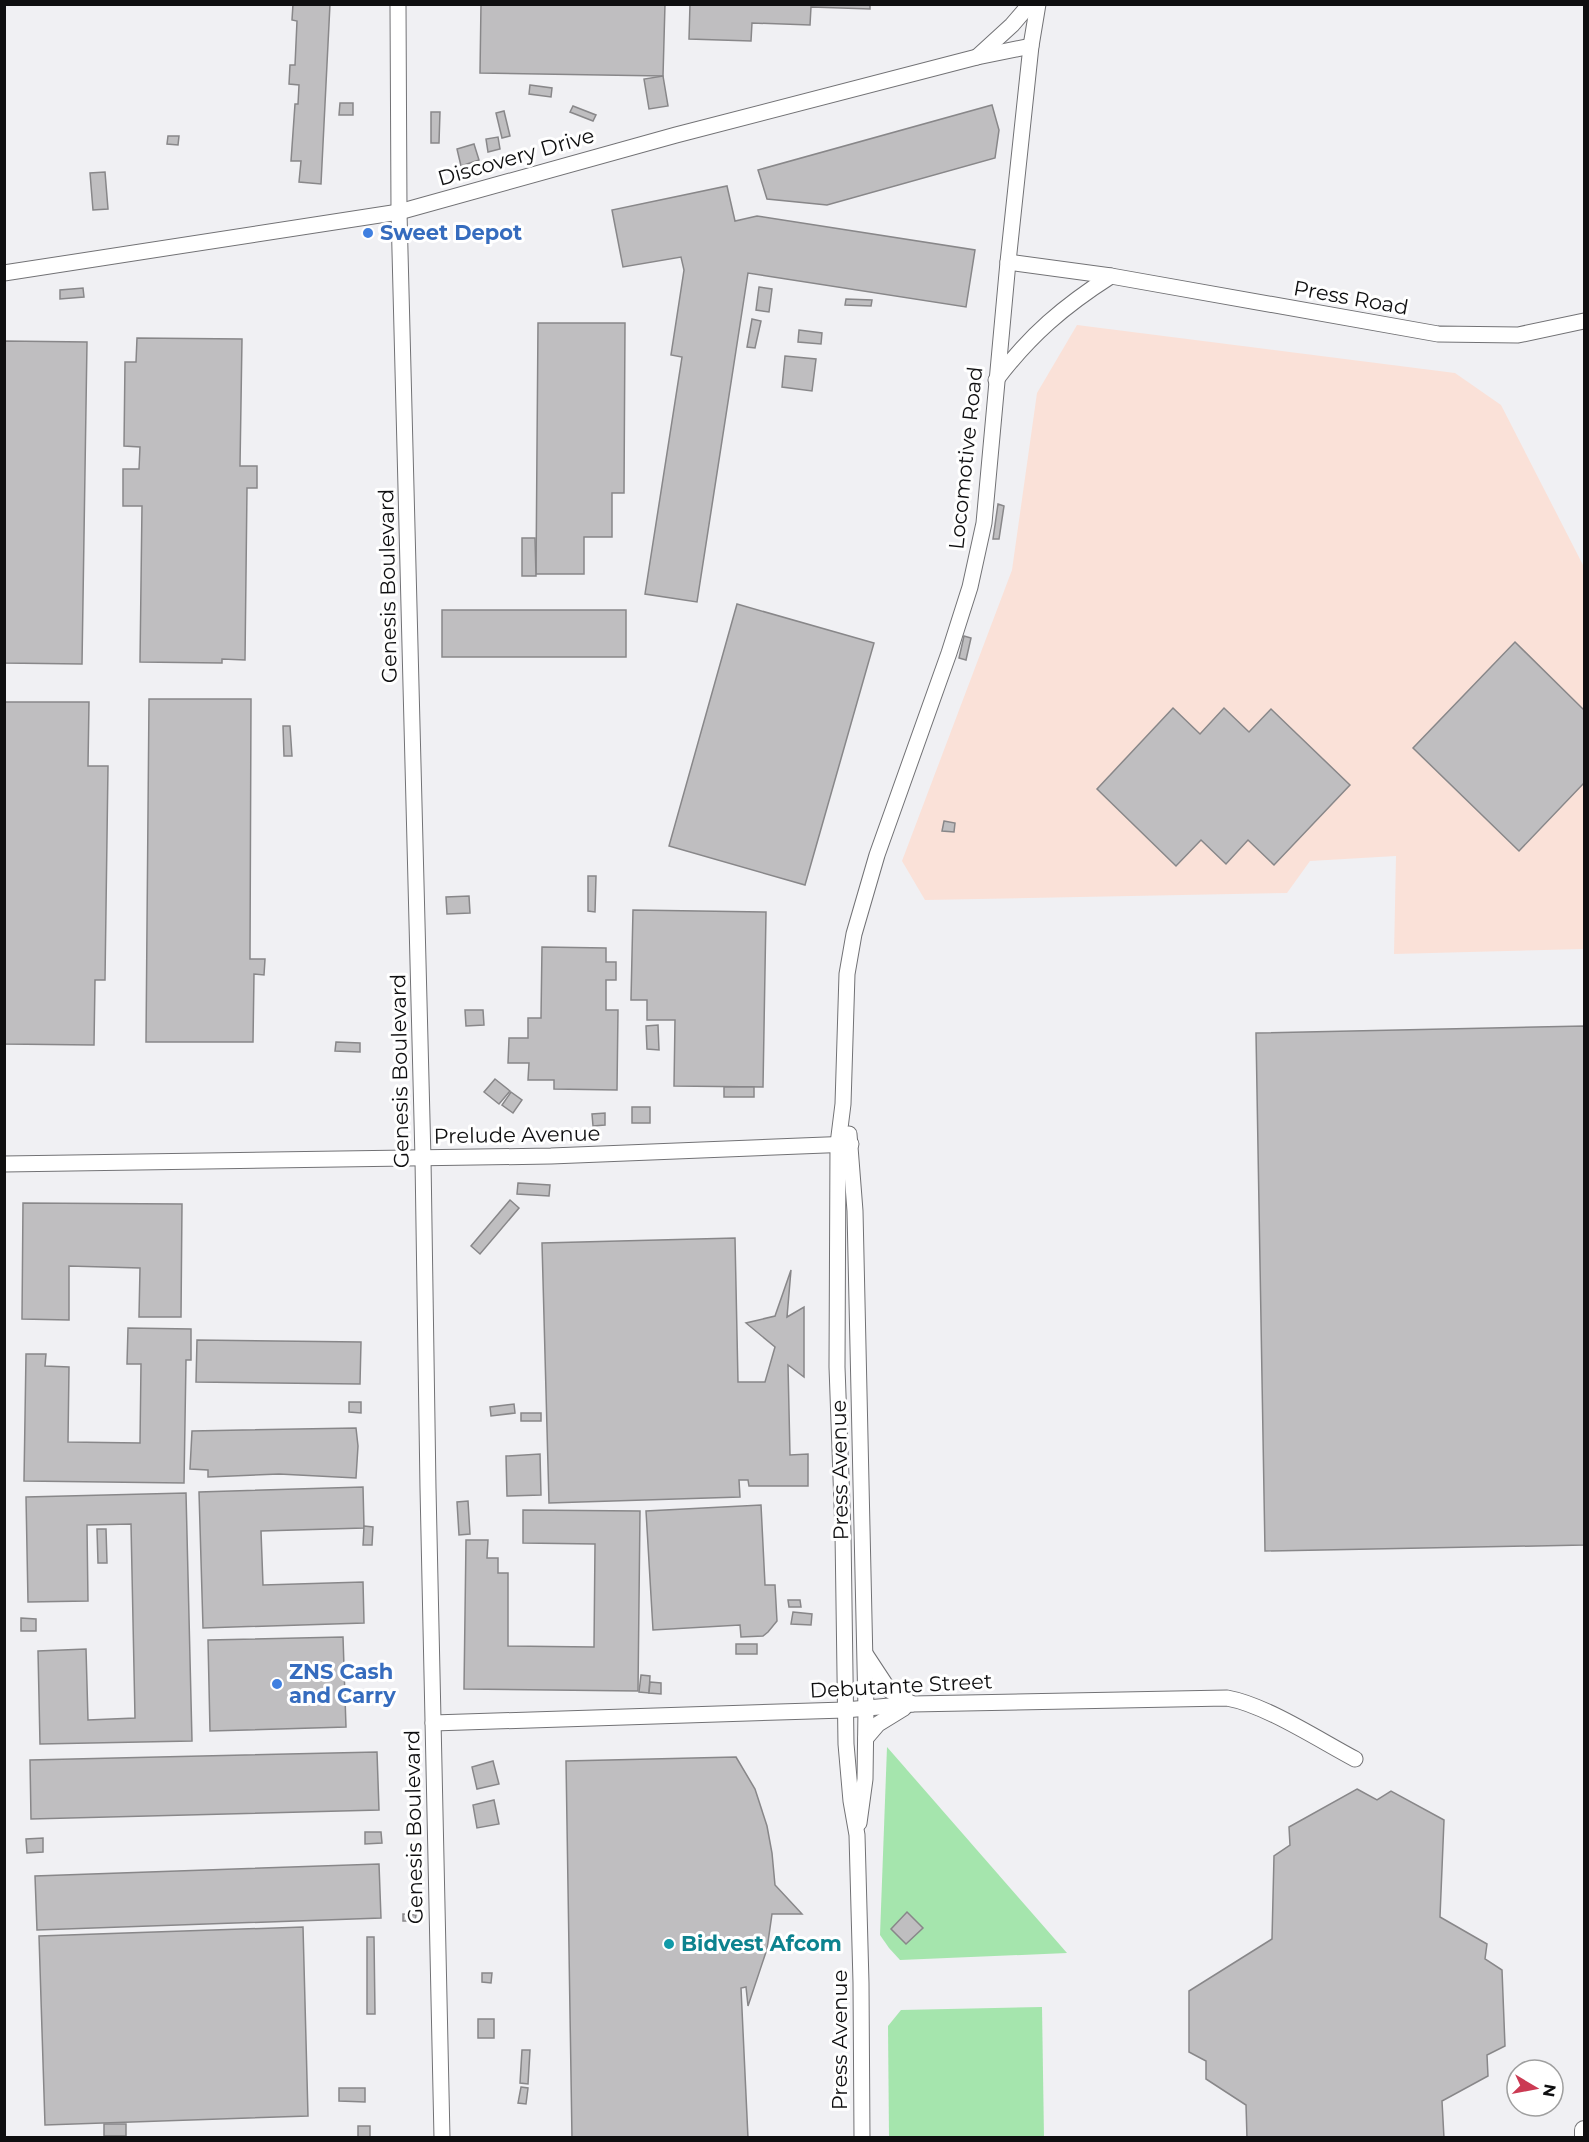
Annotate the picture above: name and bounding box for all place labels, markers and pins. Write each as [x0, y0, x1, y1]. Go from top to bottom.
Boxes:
place label: Sweet Depot [380, 220, 522, 245]
marker: Sweet Depot [361, 226, 375, 240]
place label: ZNS Cash and Carry [289, 1659, 396, 1708]
marker: ZNS Cash and Carry [270, 1677, 284, 1691]
place label: Bidvest Afcom [681, 1931, 842, 1956]
marker: Bidvest Afcom [662, 1937, 676, 1951]

